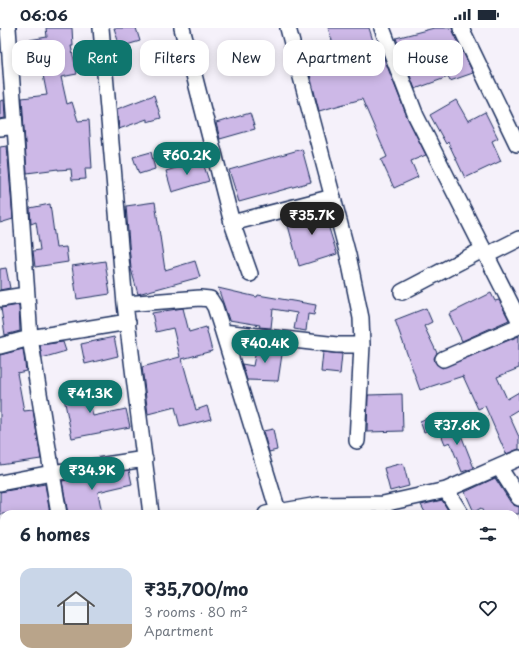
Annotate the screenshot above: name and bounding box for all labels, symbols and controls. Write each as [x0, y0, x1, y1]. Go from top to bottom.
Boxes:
text: 06:06 [20, 3, 68, 26]
chip: Buy [12, 40, 65, 76]
chip: Rent [73, 40, 132, 76]
chip: Filters [140, 40, 209, 76]
chip: New [217, 40, 275, 76]
chip: Apartment [283, 40, 385, 76]
chip: House [393, 40, 463, 76]
pin: ₹60.2K [154, 142, 220, 176]
text: ₹60.2K [162, 145, 212, 164]
pin: ₹35.7K [279, 202, 345, 236]
text: ₹35.7K [289, 205, 335, 224]
pin: ₹40.4K [232, 330, 298, 364]
text: ₹40.4K [241, 333, 289, 352]
pin: ₹41.3K [57, 380, 123, 414]
text: ₹41.3K [67, 383, 113, 402]
pin: ₹37.6K [424, 412, 490, 446]
text: ₹37.6K [434, 415, 480, 434]
pin: ₹34.9K [59, 457, 125, 491]
text: ₹34.9K [69, 460, 115, 479]
text: 6 homes [20, 521, 90, 547]
icon: filters [477, 523, 499, 545]
text: ₹35,700/mo [144, 576, 248, 602]
icon: home [52, 584, 100, 632]
icon: heart [477, 597, 499, 619]
text: 3 rooms · 80 m² [144, 602, 248, 621]
text: Apartment [144, 621, 213, 640]

